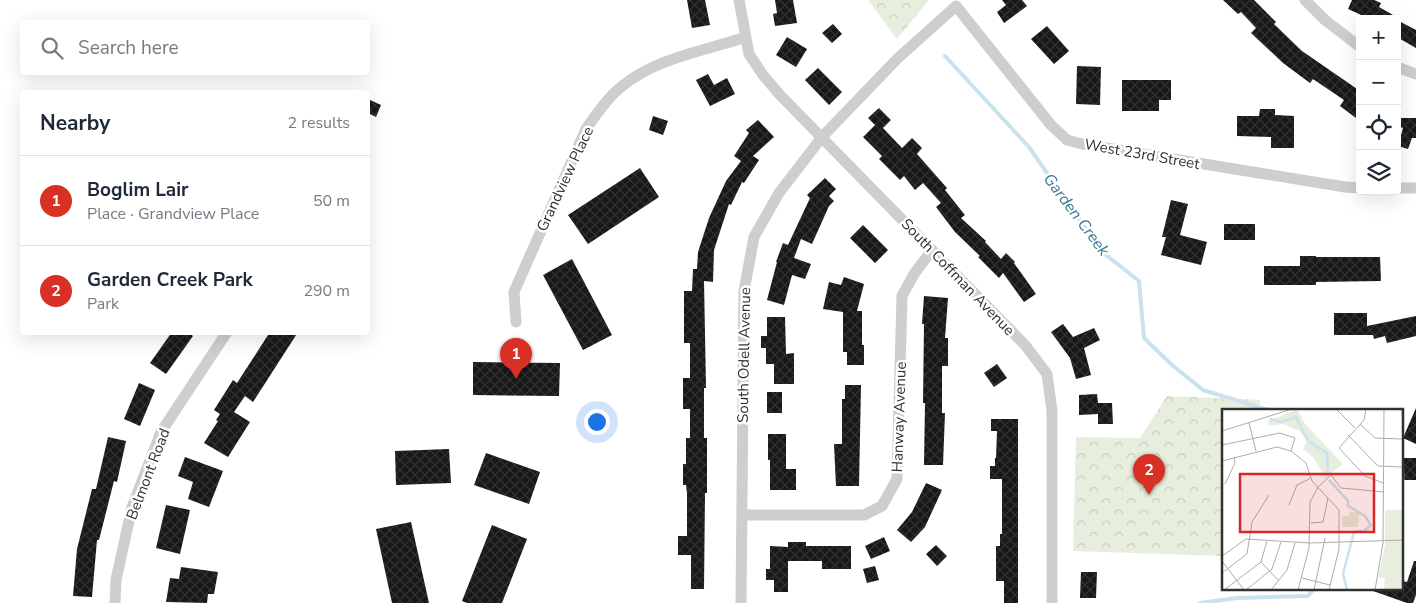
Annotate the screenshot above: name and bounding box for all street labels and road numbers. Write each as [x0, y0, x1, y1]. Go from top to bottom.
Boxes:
street label: Grandview Place [532, 123, 598, 235]
street label: West 23rd Street [1083, 134, 1202, 174]
street label: South Coffman Avenue [897, 214, 1019, 340]
street label: South Odell Avenue [733, 287, 755, 423]
street label: Hanway Avenue [887, 361, 911, 473]
street label: Belmont Road [121, 425, 175, 523]

